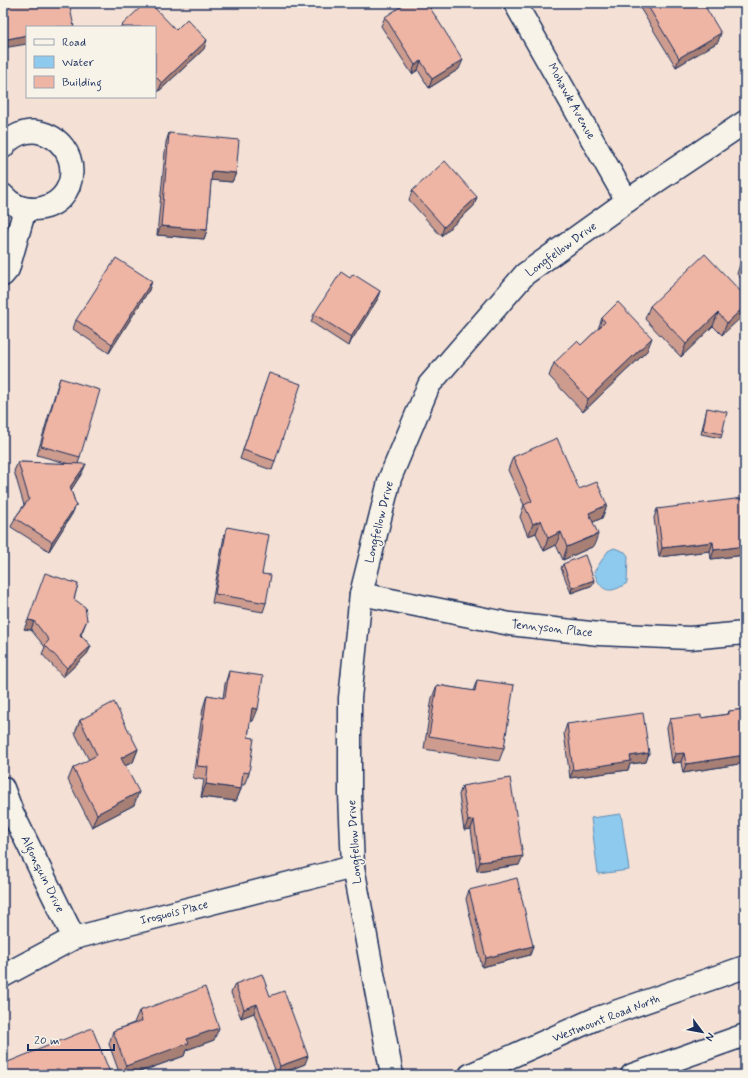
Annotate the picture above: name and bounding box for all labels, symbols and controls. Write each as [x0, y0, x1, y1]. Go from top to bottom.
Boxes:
legend [26, 26, 156, 98]
text: Road [62, 35, 86, 51]
text: Water [62, 55, 94, 71]
street label: Mohawk Avenue [544, 60, 599, 143]
text: Building [62, 75, 102, 92]
street label: Longfellow Drive [523, 219, 600, 281]
street label: Longfellow Drive [362, 479, 398, 565]
street label: Tennyson Place [510, 617, 593, 641]
street label: Longfellow Drive [344, 799, 366, 885]
street label: Algonquin Drive [16, 833, 68, 916]
street label: Iroquois Place [139, 897, 210, 929]
street label: Westmount Road North [550, 991, 662, 1047]
north arrow [682, 1012, 722, 1052]
scale bar [28, 1026, 114, 1052]
text: N [702, 1030, 718, 1044]
text: 20 m [34, 1033, 60, 1049]

